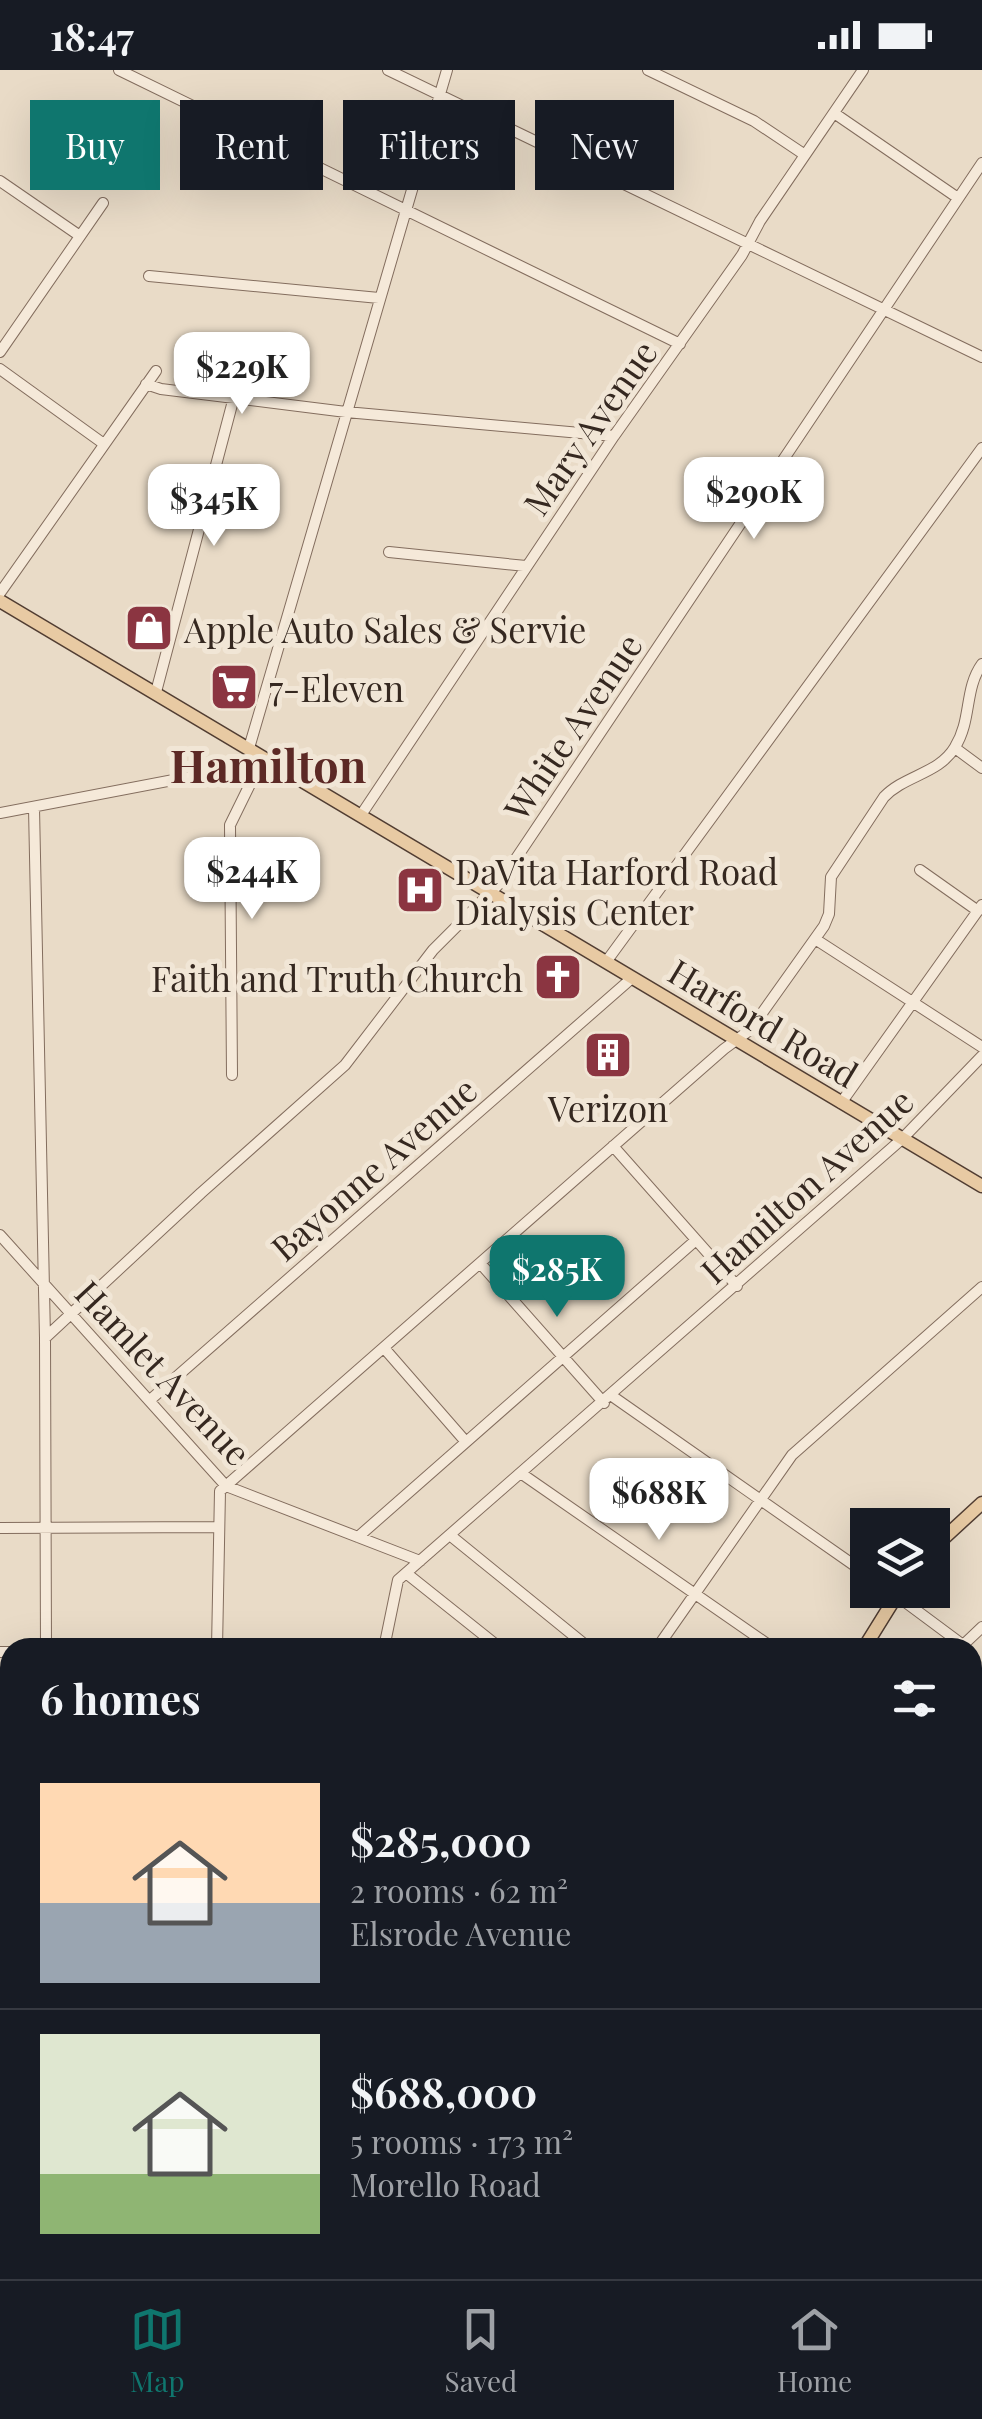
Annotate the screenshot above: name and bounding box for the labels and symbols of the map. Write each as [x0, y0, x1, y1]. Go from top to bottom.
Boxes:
street label: Mary Avenue [512, 330, 666, 524]
pin: $229K [172, 332, 312, 417]
pin: $290K [684, 457, 824, 542]
pin: $345K [144, 464, 284, 549]
shop icon: Apple Auto Sales & Servie [123, 602, 175, 654]
place label: Apple Auto Sales & Servie [183, 605, 587, 652]
street label: White Avenue [492, 624, 652, 829]
supermarket icon: 7-Eleven [208, 661, 260, 713]
place label: 7-Eleven [269, 664, 404, 711]
district label: Hamilton [170, 734, 367, 794]
pin: $244K [182, 837, 322, 922]
place label: DaVita Harford Road Dialysis Center [455, 847, 778, 934]
hospital icon: DaVita Harford Road Dialysis Center [394, 864, 446, 916]
street label: Harford Road [661, 947, 867, 1097]
church icon: Faith and Truth Church [532, 951, 584, 1003]
place label: Faith and Truth Church [151, 954, 523, 1001]
building icon: Verizon [582, 1029, 634, 1081]
street label: Bayonne Avenue [260, 1066, 486, 1270]
street label: Hamilton Avenue [690, 1077, 922, 1293]
place label: Verizon [547, 1084, 668, 1131]
pin: $285K [487, 1235, 627, 1320]
street label: Hamlet Avenue [66, 1269, 262, 1475]
pin: $688K [589, 1458, 729, 1543]

